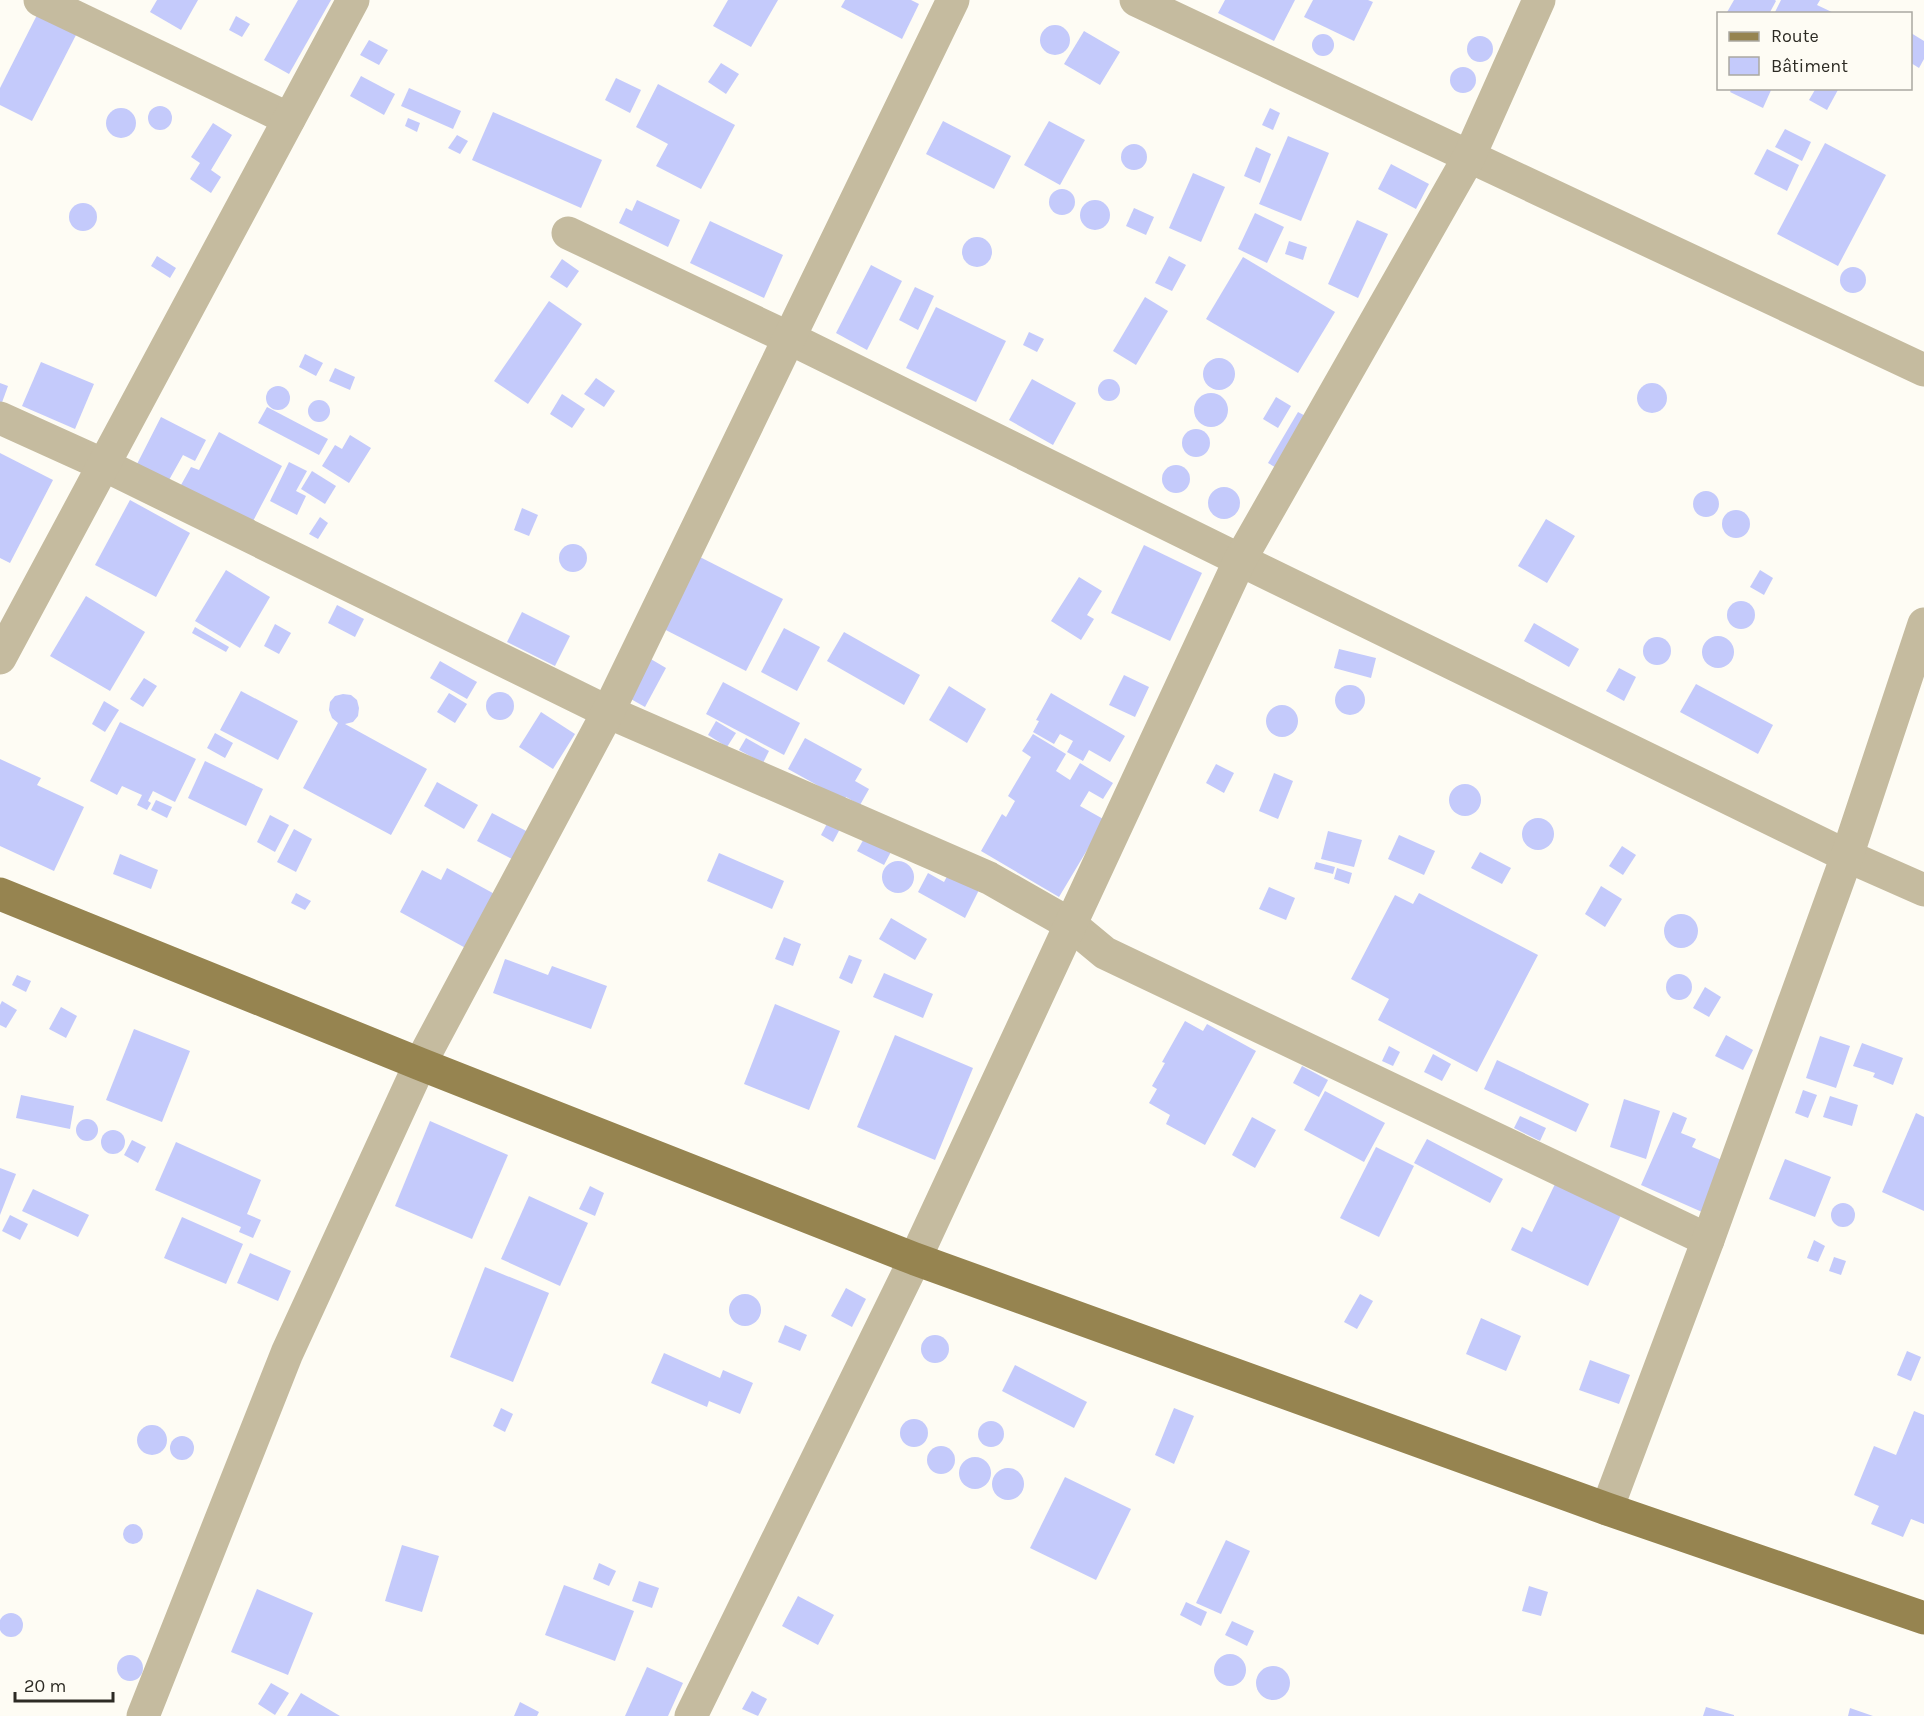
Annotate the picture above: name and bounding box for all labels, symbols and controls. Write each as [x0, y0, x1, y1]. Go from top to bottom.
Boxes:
legend [1717, 12, 1912, 90]
text: Route [1771, 25, 1819, 47]
text: Bâtiment [1771, 55, 1848, 77]
scale bar [15, 1665, 112, 1703]
text: 20 m [24, 1675, 66, 1697]

